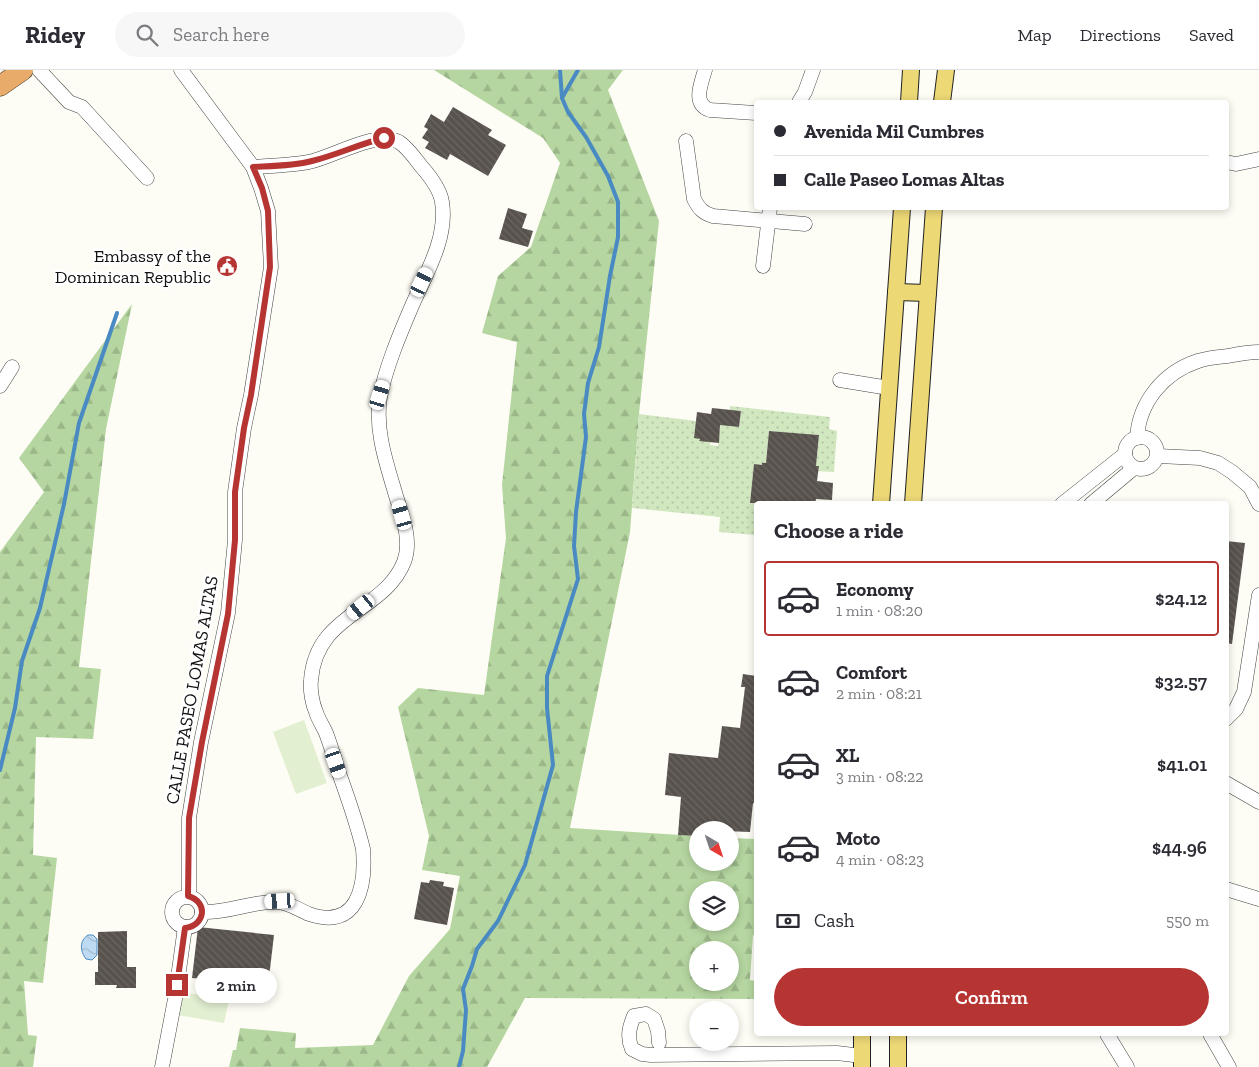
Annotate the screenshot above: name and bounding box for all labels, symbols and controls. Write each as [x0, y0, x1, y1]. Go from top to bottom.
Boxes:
search box [115, 12, 465, 57]
text: Ridey [25, 20, 85, 49]
icon: search [133, 21, 161, 49]
text: Search here [173, 23, 269, 46]
text: Map [1017, 24, 1052, 46]
text: Directions [1080, 24, 1161, 46]
text: Saved [1189, 24, 1234, 46]
text: Avenida Mil Cumbres [804, 120, 984, 143]
route start [373, 127, 395, 149]
text: Calle Paseo Lomas Altas [804, 168, 1005, 191]
place label: Embassy of the Dominican Republic [55, 245, 211, 288]
public building icon: Embassy of the Dominican Republic [215, 254, 239, 278]
car [408, 265, 435, 299]
car [368, 378, 391, 412]
car [390, 499, 413, 531]
text: Choose a ride [774, 517, 904, 544]
street label: CALLE PASEO LOMAS ALTAS [161, 574, 223, 806]
icon: car [776, 576, 821, 621]
text: Economy [836, 578, 914, 601]
text: $24.12 [1155, 587, 1207, 610]
car [344, 592, 377, 622]
text: 1 min · 08:20 [836, 601, 923, 620]
icon: car [776, 659, 821, 704]
text: Comfort [836, 661, 907, 684]
text: $32.57 [1155, 670, 1207, 693]
text: 2 min · 08:21 [836, 684, 922, 703]
icon: car [776, 742, 821, 787]
text: XL [836, 744, 859, 767]
car [324, 746, 347, 780]
text: $41.01 [1157, 753, 1207, 776]
text: 3 min · 08:22 [836, 767, 924, 786]
north arrow [689, 821, 739, 871]
map controls [689, 821, 739, 1051]
icon: car [776, 825, 821, 870]
text: Moto [836, 827, 880, 850]
text: $44.96 [1152, 836, 1207, 859]
text: 4 min · 08:23 [836, 850, 924, 869]
button: layers [689, 881, 739, 931]
car [264, 893, 295, 909]
icon: cash [774, 907, 802, 935]
text: Cash [814, 909, 854, 932]
text: 550 m [1166, 911, 1209, 930]
button: + [689, 941, 739, 991]
callout: 2 min [194, 968, 277, 1002]
button: Confirm [774, 968, 1209, 1026]
route end [166, 974, 188, 996]
text: 2 min [216, 976, 256, 995]
button: − [689, 1001, 739, 1051]

